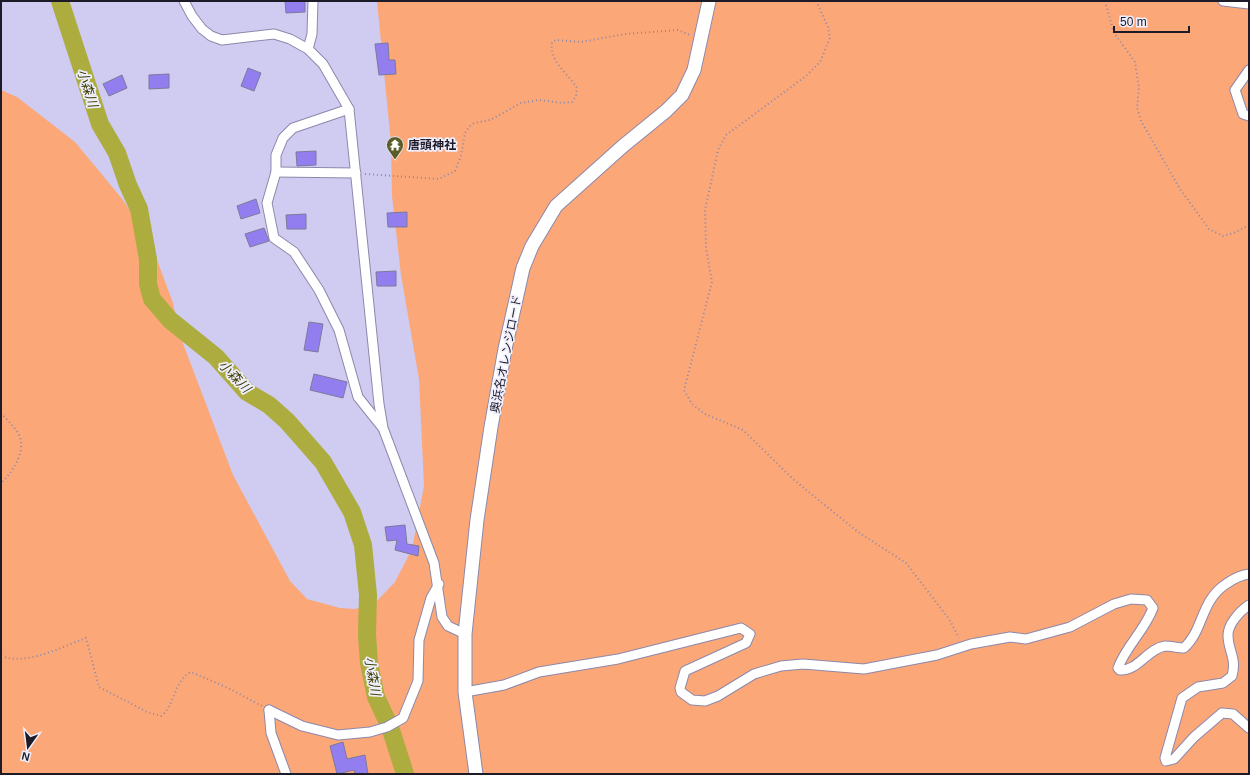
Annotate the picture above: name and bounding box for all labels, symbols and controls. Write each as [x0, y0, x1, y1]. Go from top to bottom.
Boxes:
scale bar [1114, 8, 1189, 34]
text: 50 m [1120, 15, 1147, 29]
water label: 小森川 [74, 67, 101, 111]
temple icon: 唐頭神社 [385, 135, 405, 160]
place label: 唐頭神社 [408, 138, 456, 152]
street label: 奥浜名オレンジロード [488, 294, 524, 414]
water label: 小森川 [216, 357, 255, 397]
water label: 小森川 [362, 656, 384, 699]
north arrow [8, 727, 48, 767]
text: N [20, 750, 31, 763]

